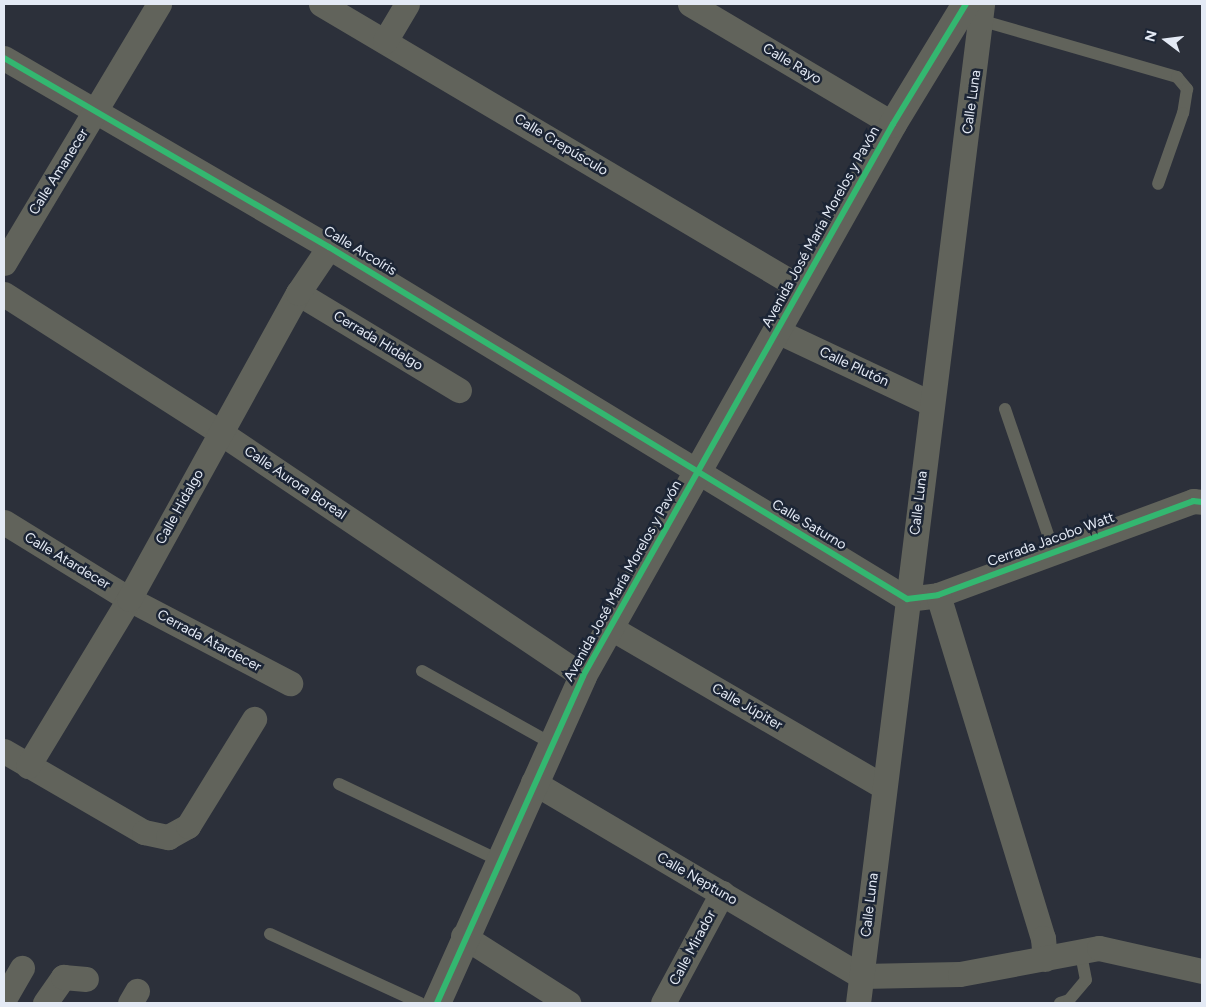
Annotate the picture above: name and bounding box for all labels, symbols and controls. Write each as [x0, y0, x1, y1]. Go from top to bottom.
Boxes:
north arrow [1141, 15, 1191, 65]
text: N [1141, 29, 1161, 43]
street label: Calle Rayo [760, 40, 824, 88]
street label: Calle Luna [959, 69, 985, 135]
street label: Calle Crepúsculo [511, 110, 611, 180]
street label: Avenida José María Morelos y Pavón [759, 124, 883, 330]
street label: Calle Amanecer [26, 126, 92, 218]
street label: Calle Arcoíris [320, 223, 400, 279]
street label: Cerrada Hidalgo [330, 308, 426, 374]
street label: Calle Plutón [817, 344, 891, 390]
street label: Calle Aurora Boreal [241, 443, 349, 523]
street label: Calle Hidalgo [153, 467, 207, 547]
street label: Calle Luna [907, 470, 931, 536]
street label: Avenida José María Morelos y Pavón [561, 478, 685, 684]
street label: Calle Saturno [769, 496, 849, 554]
street label: Cerrada Jacobo Watt [985, 509, 1117, 571]
street label: Calle Atardecer [21, 529, 113, 593]
street label: Cerrada Atardecer [154, 606, 264, 676]
street label: Calle Júpiter [709, 680, 785, 734]
street label: Calle Neptuno [654, 849, 740, 909]
street label: Calle Luna [858, 872, 882, 938]
street label: Calle Mirador [666, 908, 720, 988]

